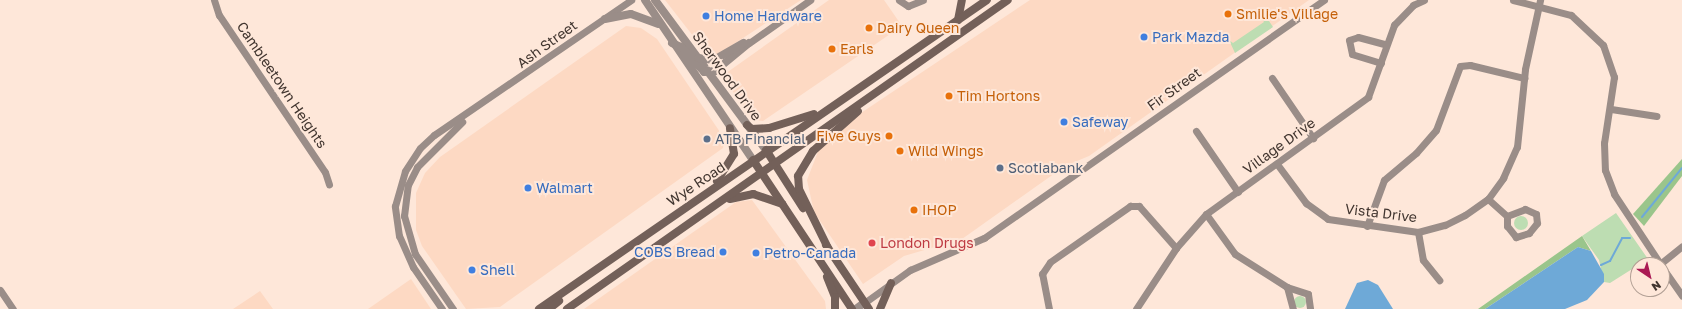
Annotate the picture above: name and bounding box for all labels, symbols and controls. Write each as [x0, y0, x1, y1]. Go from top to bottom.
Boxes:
place label: Smilie's Village [1236, 6, 1338, 22]
place label: Home Hardware [714, 8, 822, 24]
marker: Smilie's Village [1223, 9, 1233, 19]
marker: Home Hardware [701, 11, 711, 21]
street label: Ash Street [514, 17, 580, 71]
street label: Cambleetown Heights [233, 19, 331, 151]
place label: Dairy Queen [877, 20, 959, 36]
marker: Dairy Queen [864, 23, 874, 33]
street label: Sherwood Drive [689, 28, 765, 124]
place label: Park Mazda [1152, 29, 1229, 45]
marker: Park Mazda [1139, 32, 1149, 42]
place label: Earls [840, 41, 874, 57]
marker: Earls [827, 44, 837, 54]
street label: Fir Street [1144, 64, 1204, 114]
place label: Tim Hortons [957, 88, 1040, 104]
marker: Tim Hortons [944, 91, 954, 101]
place label: Safeway [1072, 114, 1128, 130]
street label: Village Drive [1240, 114, 1318, 178]
marker: Safeway [1059, 117, 1069, 127]
place label: Five Guys [816, 128, 881, 144]
place label: ATB Financial [715, 131, 806, 147]
marker: Five Guys [884, 131, 894, 141]
marker: ATB Financial [702, 134, 712, 144]
place label: Wild Wings [908, 143, 983, 159]
marker: Wild Wings [895, 146, 905, 156]
street label: Wye Road [664, 158, 728, 210]
place label: Scotiabank [1008, 160, 1083, 176]
marker: Scotiabank [995, 163, 1005, 173]
place label: Walmart [536, 180, 593, 196]
marker: Walmart [523, 183, 533, 193]
street label: Vista Drive [1344, 200, 1418, 226]
place label: IHOP [922, 202, 957, 218]
marker: IHOP [909, 205, 919, 215]
place label: London Drugs [880, 235, 974, 251]
marker: London Drugs [867, 238, 877, 248]
place label: COBS Bread [634, 244, 715, 260]
place label: Petro-Canada [764, 245, 856, 261]
marker: COBS Bread [718, 247, 728, 257]
marker: Petro-Canada [751, 248, 761, 258]
north arrow [1630, 257, 1670, 297]
place label: Shell [480, 262, 515, 278]
marker: Shell [467, 265, 477, 275]
text: N [1649, 279, 1664, 294]

